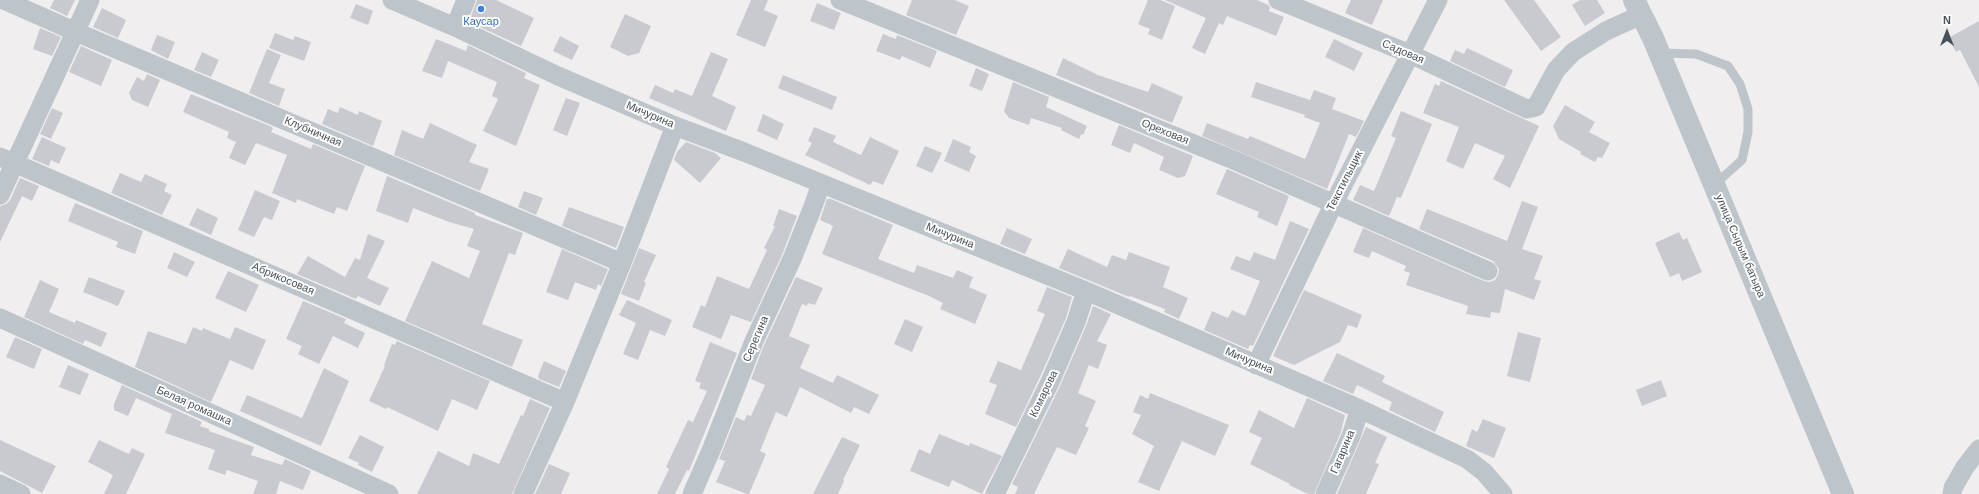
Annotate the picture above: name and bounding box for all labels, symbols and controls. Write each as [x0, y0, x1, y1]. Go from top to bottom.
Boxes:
marker: Каусар [476, 4, 486, 14]
north arrow [1927, 12, 1967, 52]
text: N [1943, 14, 1951, 26]
place label: Каусар [463, 15, 499, 29]
street label: Садовая [1380, 37, 1426, 67]
street label: Мичурина [624, 99, 676, 131]
street label: Клубничная [282, 114, 344, 150]
street label: Ореховая [1139, 117, 1191, 147]
street label: Текстильщик [1324, 149, 1366, 213]
street label: улица Сырым батыра [1712, 192, 1768, 300]
street label: Мичурина [924, 220, 976, 252]
street label: Абрикосовая [250, 260, 316, 298]
street label: Серегина [740, 314, 772, 364]
street label: Мичурина [1223, 345, 1275, 377]
street label: Комарова [1027, 369, 1061, 419]
street label: Белая ромашка [155, 384, 233, 428]
street label: Гагарина [1328, 428, 1358, 476]

